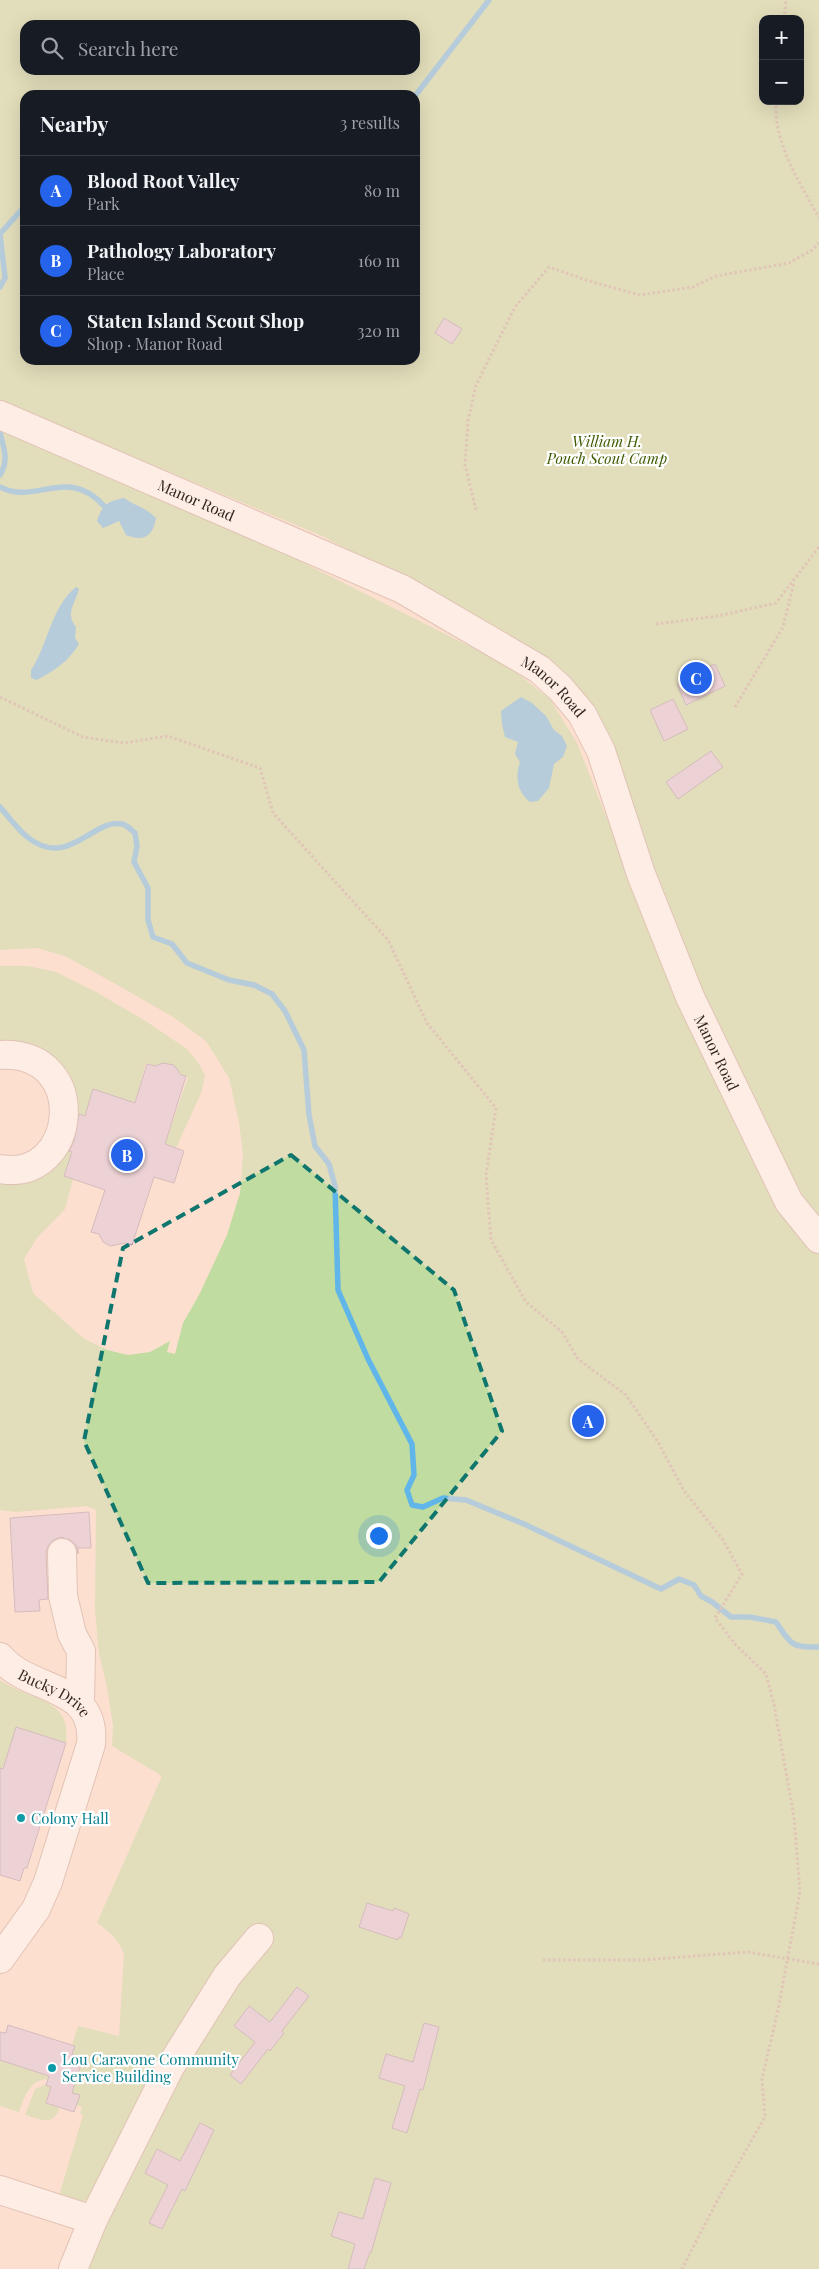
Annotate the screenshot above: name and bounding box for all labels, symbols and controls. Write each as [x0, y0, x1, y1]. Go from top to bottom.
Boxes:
map controls [759, 15, 804, 105]
button: + [759, 15, 804, 60]
search box [20, 20, 420, 75]
icon: search [38, 34, 66, 62]
text: Search here [78, 35, 178, 61]
button: − [759, 60, 804, 105]
text: Nearby [40, 109, 109, 137]
text: 3 results [340, 112, 400, 133]
text: Blood Root Valley [87, 167, 240, 193]
text: A [51, 180, 61, 201]
text: 80 m [364, 180, 400, 201]
text: Park [87, 193, 120, 214]
text: Pathology Laboratory [87, 237, 276, 263]
text: B [51, 250, 61, 271]
text: 160 m [358, 250, 400, 271]
text: Place [87, 263, 125, 284]
text: Staten Island Scout Shop [87, 307, 304, 333]
text: C [50, 320, 62, 341]
text: 320 m [357, 320, 400, 341]
text: Shop · Manor Road [87, 333, 223, 354]
park label: William H. Pouch Scout Camp [546, 431, 667, 468]
street label: Manor Road [155, 475, 238, 526]
street label: Manor Road [518, 651, 590, 721]
pin: C [680, 659, 712, 697]
street label: Manor Road [690, 1011, 744, 1094]
pin: B [111, 1136, 143, 1174]
pin: A [572, 1402, 604, 1440]
your location [366, 1523, 392, 1549]
street label: Bucky Drive [15, 1664, 96, 1721]
place label: Colony Hall [31, 1808, 109, 1828]
marker: Colony Hall [15, 1812, 27, 1824]
place label: Lou Caravone Community Service Building [62, 2049, 240, 2086]
marker: Lou Caravone Community Service Building [46, 2062, 58, 2074]

